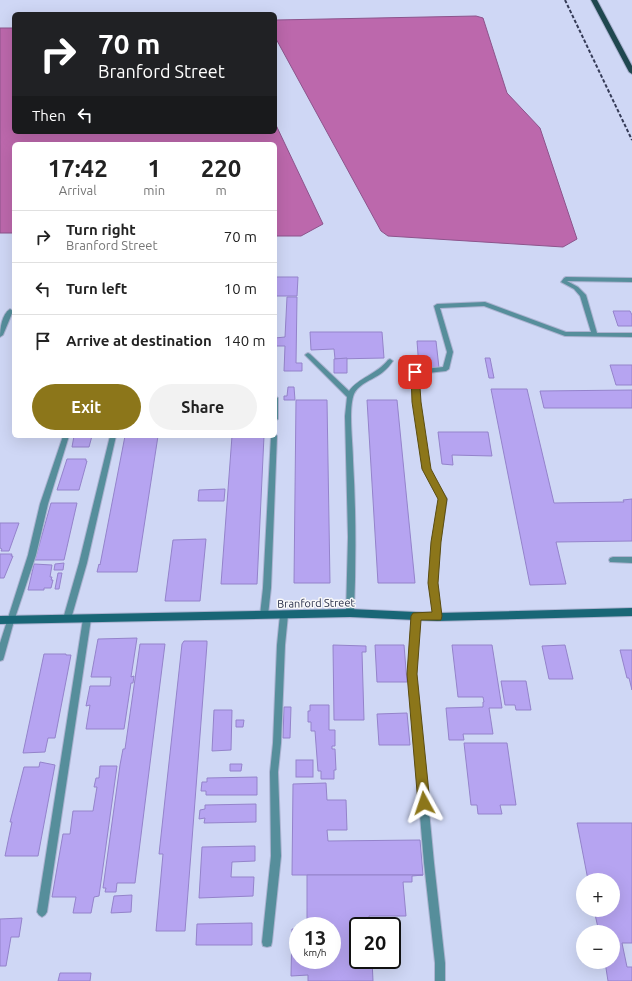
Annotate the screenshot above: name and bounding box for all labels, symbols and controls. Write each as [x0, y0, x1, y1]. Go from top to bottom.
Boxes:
icon: right [32, 28, 84, 80]
text: 70 m [98, 28, 160, 59]
text: Branford Street [98, 61, 225, 81]
icon: left [74, 104, 96, 126]
text: Then [32, 107, 66, 124]
text: 17:42 [48, 155, 108, 182]
text: 1 [147, 155, 161, 182]
text: 220 [201, 155, 241, 182]
text: Arrival [59, 183, 97, 197]
text: min [143, 183, 165, 197]
text: m [215, 183, 227, 197]
text: Turn right [66, 221, 136, 238]
icon: right [32, 226, 54, 248]
text: 70 m [224, 228, 257, 245]
text: Branford Street [66, 238, 158, 252]
icon: left [32, 278, 54, 300]
text: Turn left [66, 280, 127, 297]
text: 10 m [224, 280, 257, 297]
icon: arrive [32, 330, 54, 352]
text: Arrive at destination [66, 332, 212, 349]
text: 140 m [224, 332, 266, 349]
pin [398, 355, 432, 389]
icon: arrive [404, 361, 426, 383]
button: Exit [32, 384, 141, 430]
button: Share [149, 384, 257, 430]
street label: Branford Street [277, 596, 356, 610]
position arrow [403, 782, 445, 824]
map controls [576, 873, 620, 969]
button: + [576, 873, 620, 917]
speed limit sign: 20 [349, 917, 401, 969]
button: − [576, 925, 620, 969]
text: 13 [304, 926, 326, 949]
text: km/h [303, 947, 327, 958]

